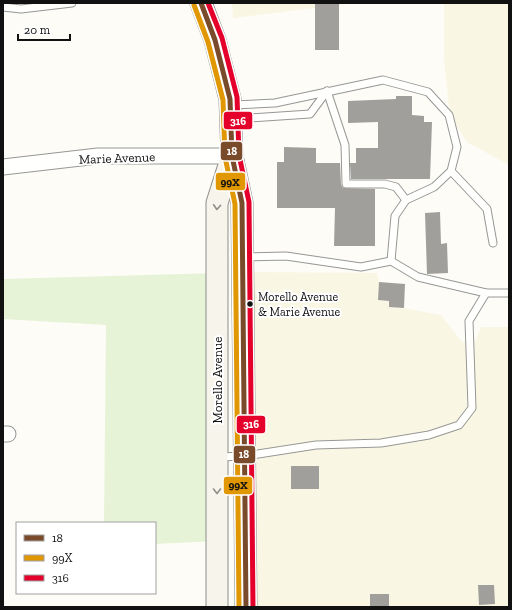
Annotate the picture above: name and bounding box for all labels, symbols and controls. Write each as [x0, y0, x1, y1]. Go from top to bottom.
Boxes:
scale bar [18, 16, 70, 42]
text: 20 m [24, 23, 51, 37]
line badge: 316 [223, 111, 253, 130]
text: 316 [230, 115, 246, 128]
line badge: 18 [220, 141, 243, 161]
text: 18 [227, 145, 237, 158]
street label: Marie Avenue [78, 149, 156, 167]
line badge: 99X [215, 172, 246, 191]
text: 99X [220, 176, 240, 189]
one-way arrow [213, 204, 222, 210]
place label: Morello Avenue & Marie Avenue [258, 290, 341, 319]
marker: Morello Avenue & Marie Avenue [245, 299, 255, 309]
street label: Morello Avenue [210, 337, 225, 423]
line badge: 316 [236, 415, 266, 434]
text: 316 [243, 418, 259, 431]
line badge: 18 [233, 445, 256, 464]
text: 18 [239, 448, 249, 461]
line badge: 99X [223, 476, 253, 495]
text: 99X [228, 479, 248, 492]
one-way arrow [213, 488, 221, 494]
legend [16, 522, 156, 594]
text: 18 [52, 531, 63, 545]
text: 99X [52, 551, 73, 565]
text: 316 [52, 571, 69, 585]

